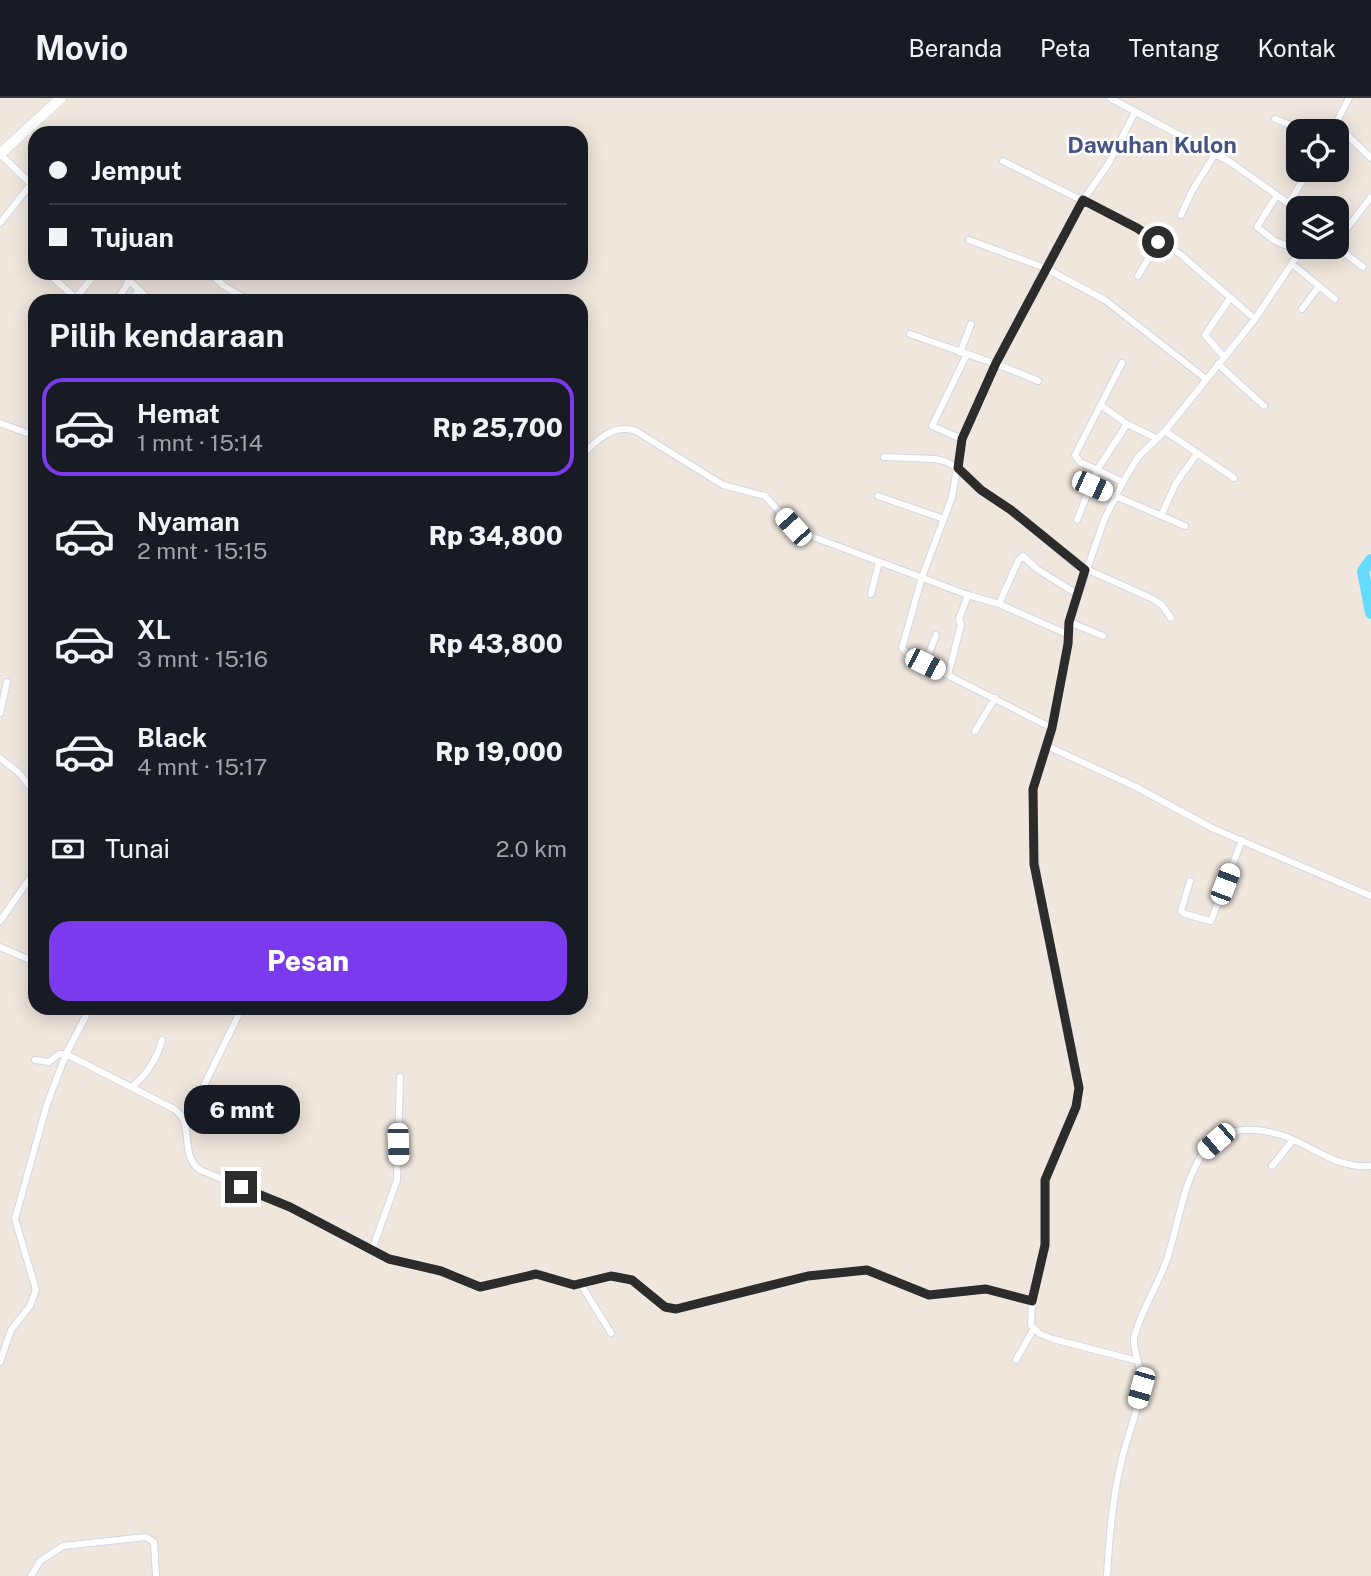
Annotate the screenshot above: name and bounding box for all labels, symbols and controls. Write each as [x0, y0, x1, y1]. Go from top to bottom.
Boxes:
text: Movio [35, 29, 128, 67]
text: Beranda [908, 34, 1002, 62]
text: Peta [1040, 34, 1091, 62]
text: Tentang [1129, 34, 1219, 62]
text: Kontak [1257, 34, 1336, 62]
map controls [1286, 119, 1349, 259]
button: locate [1286, 119, 1349, 182]
district label: Dawuhan Kulon [1067, 131, 1237, 158]
text: Jemput [91, 155, 182, 186]
button: layers [1286, 196, 1349, 259]
text: Tujuan [91, 222, 174, 253]
route start [1142, 226, 1174, 258]
text: Pilih kendaraan [49, 317, 284, 354]
icon: car [53, 396, 116, 459]
text: Hemat [137, 398, 220, 429]
text: Rp 25,700 [432, 412, 563, 443]
text: 1 mnt · 15:14 [137, 429, 263, 456]
car [1069, 468, 1116, 504]
icon: car [53, 504, 116, 567]
car [772, 504, 815, 550]
text: Nyaman [137, 506, 240, 537]
text: Rp 34,800 [429, 520, 563, 551]
text: 2 mnt · 15:15 [137, 537, 268, 564]
icon: car [53, 612, 116, 675]
text: XL [137, 614, 171, 645]
text: Rp 43,800 [429, 628, 563, 659]
text: 3 mnt · 15:16 [137, 645, 268, 672]
car [902, 645, 949, 683]
icon: car [53, 720, 116, 783]
text: Black [137, 722, 207, 753]
text: Rp 19,000 [435, 736, 563, 767]
text: 4 mnt · 15:17 [137, 753, 267, 780]
icon: cash [49, 830, 87, 868]
text: Tunai [105, 833, 170, 864]
text: 2.0 km [496, 835, 567, 862]
car [1208, 861, 1243, 907]
button: Pesan [49, 921, 567, 1001]
callout: 6 mnt [183, 1086, 299, 1134]
text: 6 mnt [210, 1096, 274, 1123]
car [1194, 1119, 1239, 1163]
car [387, 1123, 410, 1165]
route end [225, 1171, 257, 1203]
car [1126, 1365, 1157, 1411]

